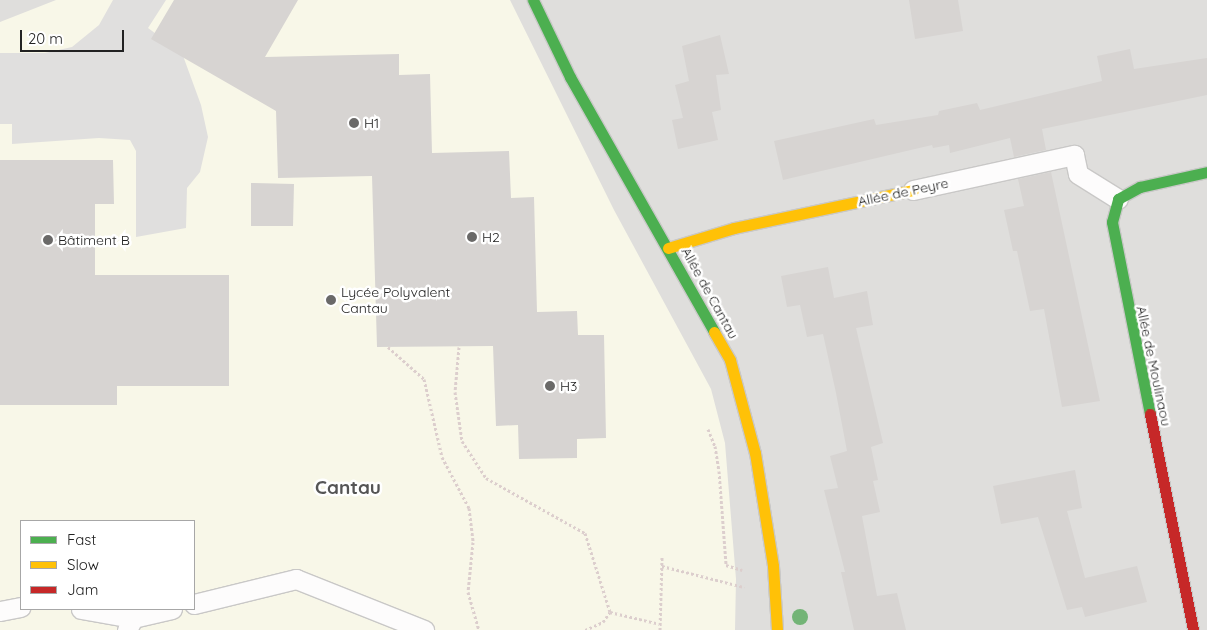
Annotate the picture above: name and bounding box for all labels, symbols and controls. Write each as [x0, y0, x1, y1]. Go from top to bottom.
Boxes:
scale bar [22, 20, 126, 52]
text: 20 m [28, 29, 63, 48]
place label: H1 [364, 115, 379, 131]
marker: H1 [348, 117, 360, 129]
street label: Allée de Peyre [856, 174, 950, 210]
place label: H2 [482, 229, 500, 245]
marker: H2 [466, 231, 478, 243]
place label: Bâtiment B [58, 232, 130, 248]
marker: Bâtiment B [42, 234, 54, 246]
street label: Allée de Cantau [678, 244, 742, 342]
place label: Lycée Polyvalent Cantau [341, 284, 450, 316]
marker: Lycée Polyvalent Cantau [325, 294, 337, 306]
street label: Allée de Moulinaou [1133, 304, 1175, 428]
place label: H3 [560, 378, 577, 394]
marker: H3 [544, 380, 556, 392]
district label: Cantau [315, 477, 381, 499]
legend [20, 520, 195, 610]
text: Fast [67, 530, 96, 549]
text: Slow [67, 555, 99, 574]
text: Jam [67, 580, 98, 599]

